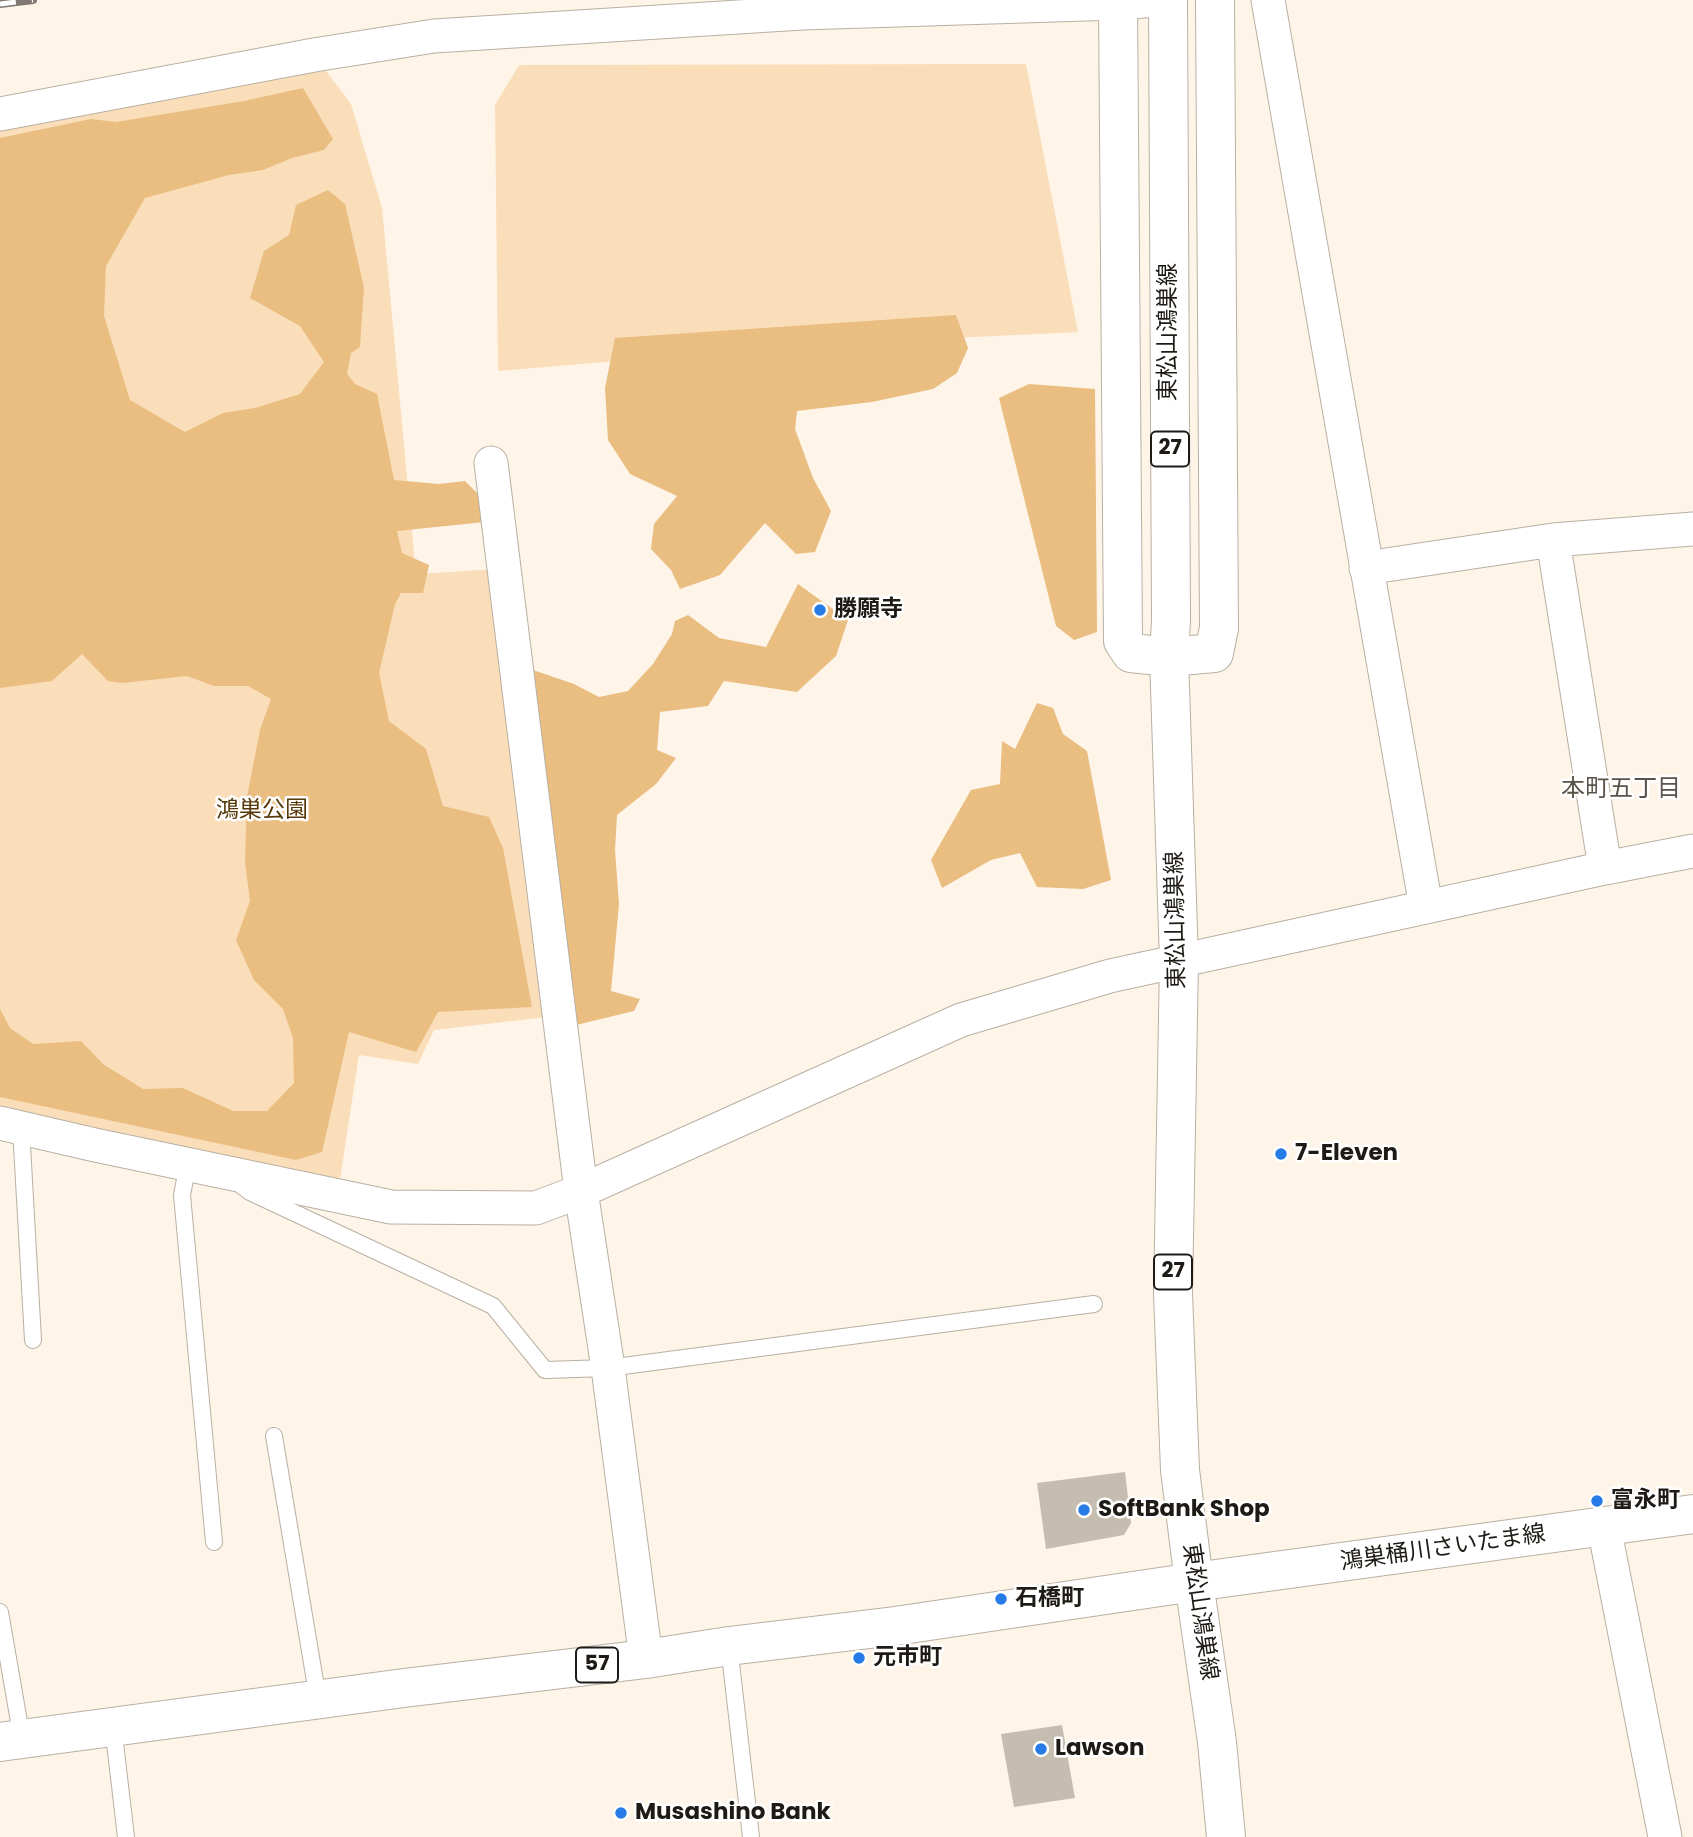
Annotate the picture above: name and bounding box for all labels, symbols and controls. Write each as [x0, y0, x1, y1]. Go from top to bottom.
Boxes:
street label: 東松山鴻巣線 [1155, 263, 1183, 401]
road number: 27 [1151, 432, 1189, 466]
place label: 勝願寺 [834, 596, 903, 624]
marker: 勝願寺 [812, 602, 828, 618]
district label: 本町五丁目 [1561, 776, 1681, 804]
park label: 鴻巣公園 [216, 797, 308, 825]
street label: 東松山鴻巣線 [1162, 851, 1192, 989]
place label: 7-Eleven [1295, 1140, 1398, 1168]
marker: 7-Eleven [1273, 1146, 1289, 1162]
road number: 27 [1154, 1254, 1192, 1290]
place label: 富永町 [1611, 1487, 1680, 1515]
marker: 富永町 [1589, 1493, 1605, 1509]
place label: SoftBank Shop [1098, 1496, 1270, 1524]
marker: SoftBank Shop [1076, 1502, 1092, 1518]
street label: 鴻巣桶川さいたま線 [1339, 1521, 1547, 1577]
street label: 東松山鴻巣線 [1176, 1542, 1222, 1682]
place label: 石橋町 [1015, 1585, 1084, 1613]
marker: 石橋町 [993, 1591, 1009, 1607]
place label: 元市町 [873, 1644, 942, 1672]
road number: 57 [576, 1648, 618, 1682]
marker: 元市町 [851, 1650, 867, 1666]
place label: Lawson [1055, 1735, 1144, 1763]
marker: Lawson [1033, 1741, 1049, 1757]
place label: Musashino Bank [635, 1799, 831, 1827]
marker: Musashino Bank [613, 1805, 629, 1821]

